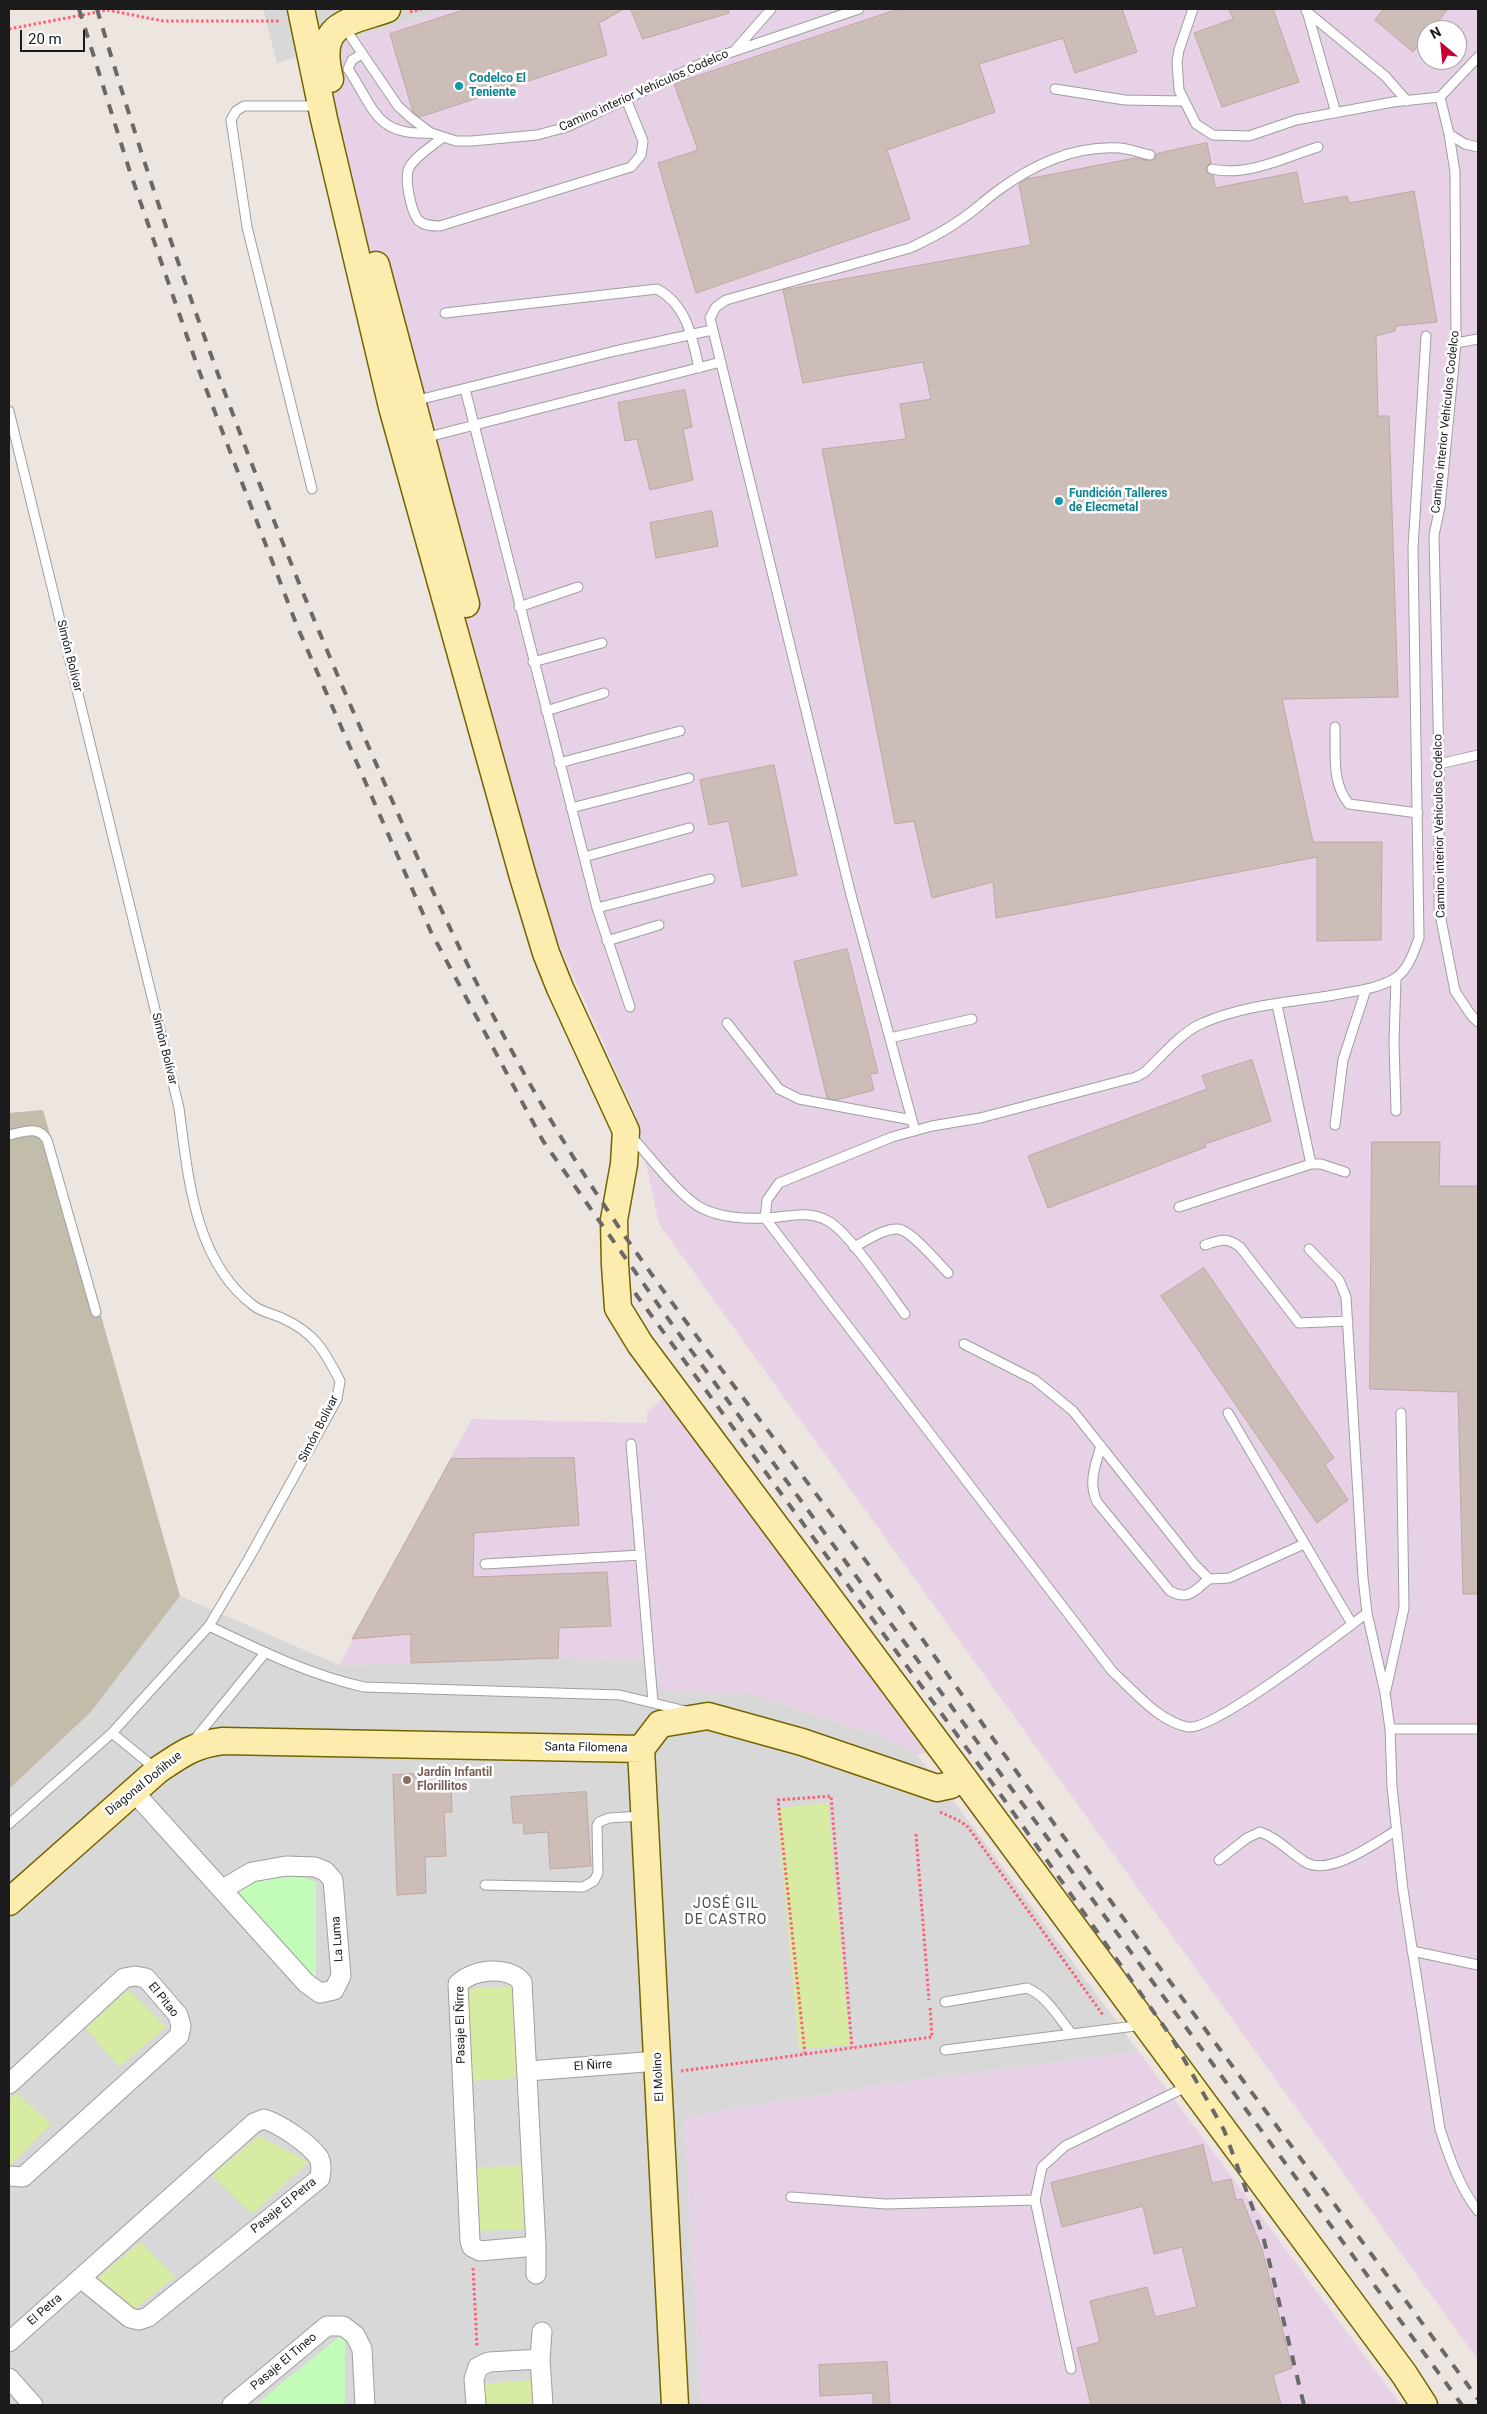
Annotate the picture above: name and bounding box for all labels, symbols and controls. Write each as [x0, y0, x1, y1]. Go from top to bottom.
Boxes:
scale bar [22, 20, 88, 52]
north arrow [1417, 20, 1467, 70]
text: N [1427, 23, 1444, 42]
text: 20 m [28, 30, 62, 48]
street label: Camino interior Vehículos Codelco [557, 47, 731, 135]
place label: Codelco El Teniente [469, 72, 526, 100]
marker: Codelco El Teniente [453, 80, 465, 92]
street label: Camino interior Vehículos Codelco [1429, 330, 1463, 514]
place label: Fundición Talleres de Elecmetal [1069, 487, 1167, 515]
marker: Fundición Talleres de Elecmetal [1053, 495, 1065, 507]
street label: Simón Bolívar [53, 619, 85, 693]
street label: Camino interior Vehículos Codelco [1431, 734, 1449, 918]
street label: Simón Bolívar [148, 1012, 180, 1086]
street label: Simón Bolívar [296, 1393, 342, 1465]
street label: Santa Filomena [544, 1740, 628, 1756]
street label: Diagonal Doñihue [103, 1749, 185, 1819]
place label: Jardín Infantil Florillitos [417, 1766, 492, 1794]
marker: Jardín Infantil Florillitos [401, 1774, 413, 1786]
district label: JOSÉ GIL DE CASTRO [683, 1896, 769, 1928]
street label: La Luma [329, 1916, 347, 1962]
street label: El Pitao [145, 1980, 181, 2020]
street label: Pasaje El Ñirre [453, 1986, 469, 2064]
street label: El Molino [651, 2052, 667, 2102]
street label: El Ñirre [573, 2057, 613, 2075]
street label: Pasaje El Petra [248, 2175, 320, 2237]
street label: El Petra [25, 2291, 65, 2329]
street label: Pasaje El Tineo [248, 2330, 320, 2394]

